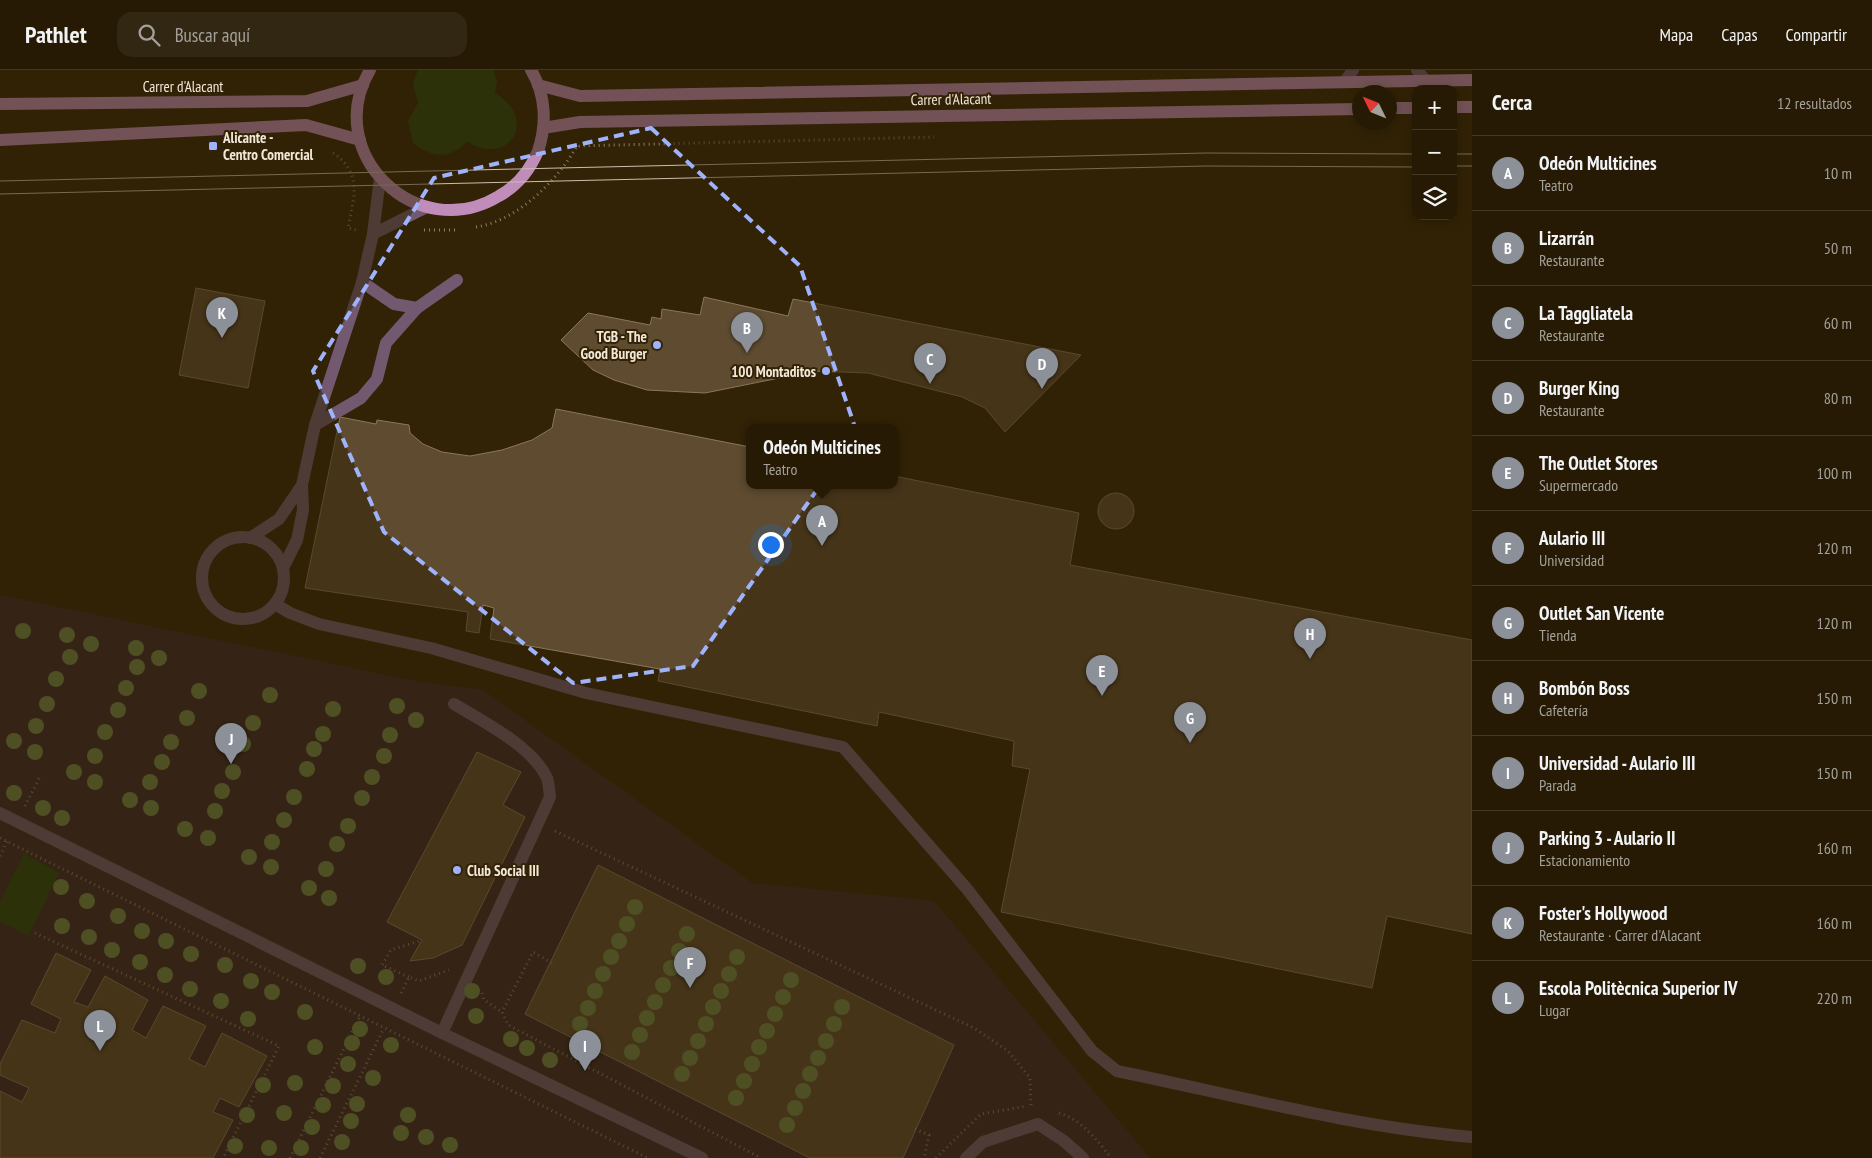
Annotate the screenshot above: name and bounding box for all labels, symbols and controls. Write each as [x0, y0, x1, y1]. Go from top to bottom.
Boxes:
search box [117, 12, 467, 57]
text: Pathlet [25, 19, 87, 50]
icon: search [135, 21, 163, 49]
text: Buscar aquí [175, 23, 250, 47]
text: Mapa [1660, 23, 1693, 46]
text: Capas [1721, 23, 1758, 46]
text: Compartir [1786, 23, 1847, 46]
street label: Carrer d'Alacant [143, 77, 223, 96]
north arrow [1352, 85, 1397, 130]
map controls [1412, 85, 1457, 220]
button: + [1412, 85, 1457, 130]
street label: Carrer d'Alacant [910, 89, 992, 109]
text: Cerca [1492, 89, 1532, 116]
text: 12 resultados [1777, 93, 1852, 113]
place label: Alicante - Centro Comercial [222, 128, 314, 164]
button: − [1412, 130, 1457, 175]
marker: Alicante - Centro Comercial [207, 140, 219, 152]
text: Odeón Multicines [1539, 151, 1657, 175]
text: A [1504, 163, 1512, 183]
text: 10 m [1824, 163, 1852, 183]
button: layers [1412, 175, 1457, 220]
text: Teatro [1539, 175, 1573, 195]
text: Lizarrán [1539, 226, 1594, 250]
text: B [1504, 238, 1512, 258]
text: 50 m [1824, 238, 1852, 258]
text: Restaurante [1539, 250, 1605, 270]
pin: K [206, 297, 238, 338]
text: La Taggliatela [1539, 301, 1633, 325]
pin: B [731, 312, 763, 353]
text: C [1504, 313, 1512, 333]
text: 60 m [1824, 313, 1852, 333]
text: Restaurante [1539, 325, 1605, 345]
place label: TGB - The Good Burger [580, 327, 648, 363]
marker: TGB - The Good Burger [651, 339, 663, 351]
pin: C [914, 343, 946, 384]
pin: D [1026, 348, 1058, 389]
place label: 100 Montaditos [731, 362, 816, 381]
marker: 100 Montaditos [820, 365, 832, 377]
text: Burger King [1539, 376, 1619, 400]
text: D [1504, 388, 1512, 408]
text: 80 m [1824, 388, 1852, 408]
text: Restaurante [1539, 400, 1605, 420]
popup [746, 424, 898, 489]
text: Odeón Multicines [763, 435, 881, 459]
text: The Outlet Stores [1539, 451, 1658, 475]
text: Teatro [763, 459, 797, 479]
text: E [1505, 463, 1511, 483]
text: 100 m [1817, 463, 1852, 483]
text: Supermercado [1539, 475, 1618, 495]
pin: A [806, 505, 838, 546]
text: Aulario III [1539, 526, 1605, 550]
your location [758, 532, 784, 558]
text: F [1505, 538, 1511, 558]
text: 120 m [1817, 538, 1852, 558]
text: Universidad [1539, 550, 1604, 570]
text: Outlet San Vicente [1539, 601, 1664, 625]
text: G [1504, 613, 1512, 633]
text: 120 m [1817, 613, 1852, 633]
pin: H [1294, 618, 1326, 659]
text: Tienda [1539, 625, 1577, 645]
pin: E [1086, 655, 1118, 696]
text: Bombón Boss [1539, 676, 1630, 700]
text: H [1504, 688, 1512, 708]
text: 150 m [1817, 688, 1852, 708]
text: Cafetería [1539, 700, 1588, 720]
pin: G [1174, 702, 1206, 743]
pin: J [215, 723, 247, 764]
text: Universidad - Aulario III [1539, 751, 1695, 775]
text: I [1506, 763, 1510, 783]
text: 150 m [1817, 763, 1852, 783]
text: Parada [1539, 775, 1576, 795]
text: Parking 3 - Aulario II [1539, 826, 1676, 850]
text: J [1506, 838, 1510, 858]
text: 160 m [1817, 838, 1852, 858]
text: Estacionamiento [1539, 850, 1630, 870]
place label: Club Social III [467, 861, 539, 880]
marker: Club Social III [451, 864, 463, 876]
text: Foster's Hollywood [1539, 901, 1667, 925]
text: K [1504, 913, 1512, 933]
text: 160 m [1817, 913, 1852, 933]
text: Restaurante · Carrer d'Alacant [1539, 925, 1701, 945]
pin: F [674, 947, 706, 988]
text: Escola Politècnica Superior IV [1539, 976, 1738, 1000]
text: L [1505, 988, 1511, 1008]
text: 220 m [1817, 988, 1852, 1008]
text: Lugar [1539, 1000, 1570, 1020]
pin: L [84, 1010, 116, 1051]
pin: I [569, 1030, 601, 1071]

